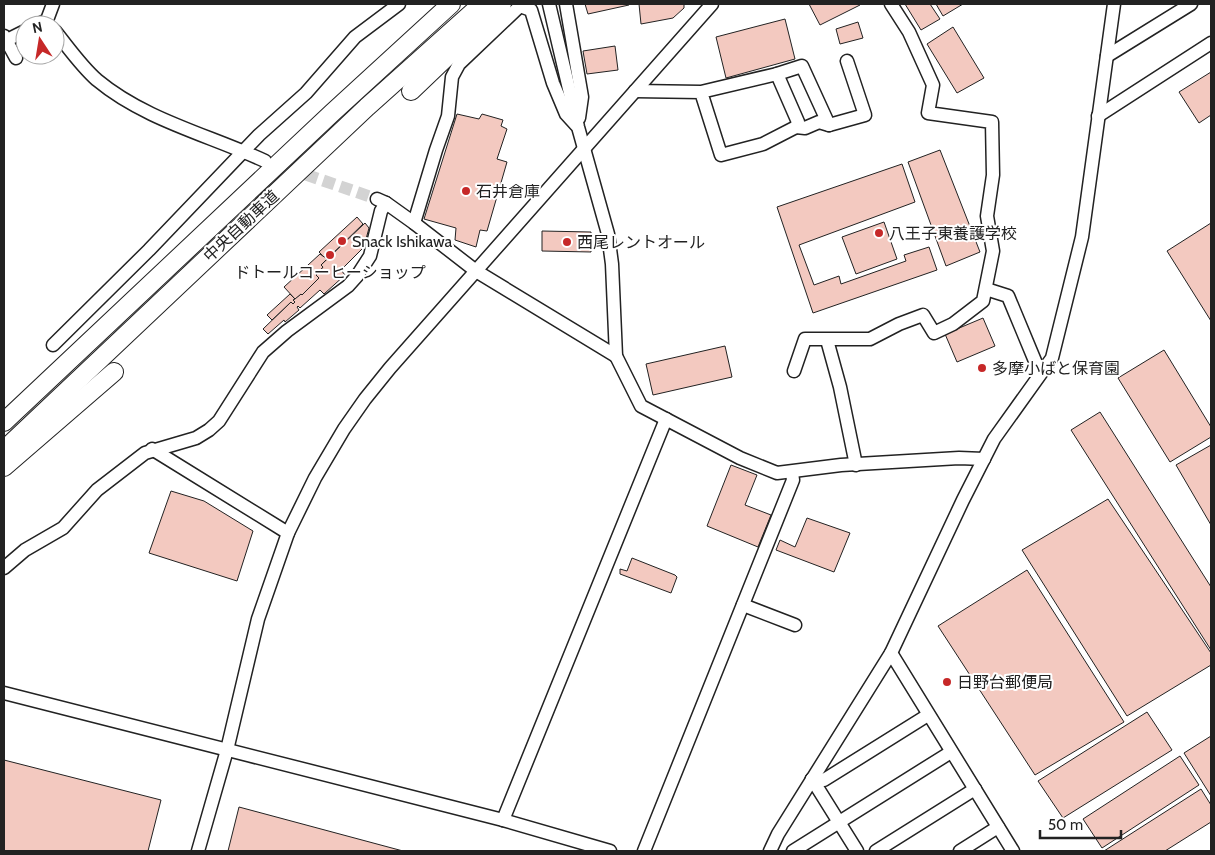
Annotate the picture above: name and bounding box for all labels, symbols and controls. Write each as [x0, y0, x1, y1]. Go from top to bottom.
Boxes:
north arrow [15, 15, 65, 65]
text: N [31, 17, 44, 37]
place label: 石井倉庫 [476, 182, 540, 201]
marker: 石井倉庫 [460, 185, 472, 197]
street label: 中央自動車道 [199, 186, 283, 266]
place label: 八王子東養護学校 [889, 224, 1017, 243]
marker: 八王子東養護学校 [873, 227, 885, 239]
place label: Snack Ishikawa [352, 232, 453, 251]
place label: 西尾レントオール [577, 233, 705, 252]
marker: Snack Ishikawa [336, 235, 348, 247]
marker: 西尾レントオール [561, 236, 573, 248]
marker: ドトールコーヒーショップ [324, 249, 336, 261]
place label: ドトールコーヒーショップ [234, 263, 426, 282]
place label: 多摩小ばと保育園 [992, 359, 1120, 378]
marker: 多摩小ばと保育園 [976, 362, 988, 374]
place label: 日野台郵便局 [957, 673, 1053, 692]
marker: 日野台郵便局 [941, 676, 953, 688]
scale bar [1040, 808, 1121, 840]
text: 50 m [1048, 816, 1083, 834]

